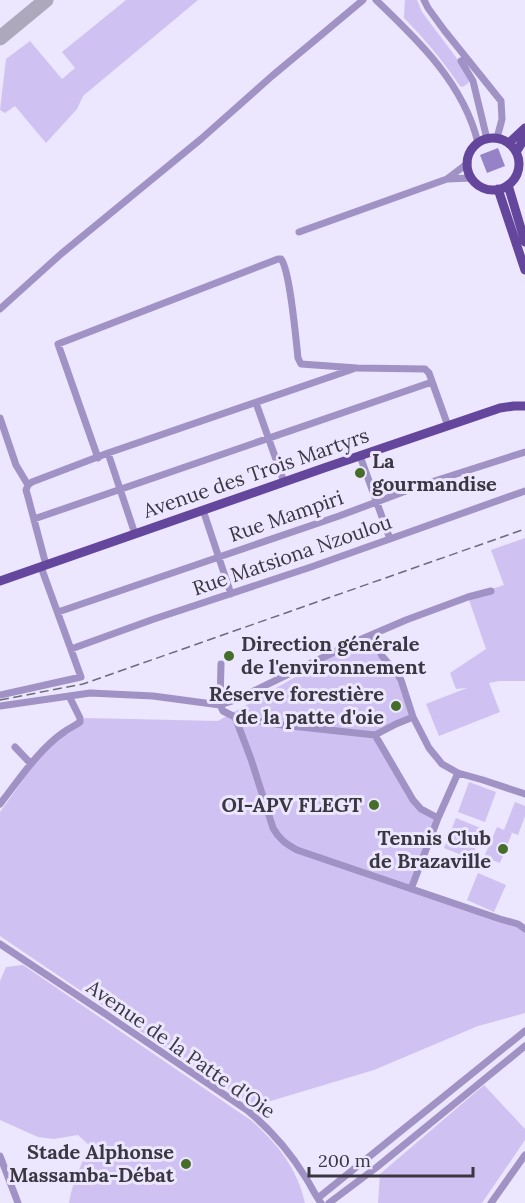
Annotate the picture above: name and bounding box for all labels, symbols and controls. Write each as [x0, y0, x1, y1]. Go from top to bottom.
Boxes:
street label: Avenue des Trois Martyrs [139, 422, 372, 523]
place label: La gourmandise [372, 448, 497, 496]
marker: La gourmandise [353, 466, 367, 480]
street label: Rue Mampiri [226, 484, 346, 547]
street label: Rue Matsiona Nzoulou [189, 509, 395, 600]
place label: Direction générale de l'environnement [241, 631, 427, 679]
marker: Direction générale de l'environnement [222, 649, 236, 663]
place label: Réserve forestière de la patte d'oie [209, 681, 384, 729]
marker: Réserve forestière de la patte d'oie [389, 699, 403, 713]
place label: OI-APV FLEGT [221, 792, 362, 817]
marker: OI-APV FLEGT [367, 798, 381, 812]
place label: Tennis Club de Brazaville [369, 825, 491, 873]
marker: Tennis Club de Brazaville [496, 842, 510, 856]
street label: Avenue de la Patte d'Oie [81, 973, 281, 1123]
place label: Stade Alphonse Massamba-Débat [9, 1139, 175, 1187]
scale bar [309, 1140, 472, 1178]
text: 200 m [318, 1149, 371, 1172]
marker: Stade Alphonse Massamba-Débat [179, 1157, 193, 1171]

